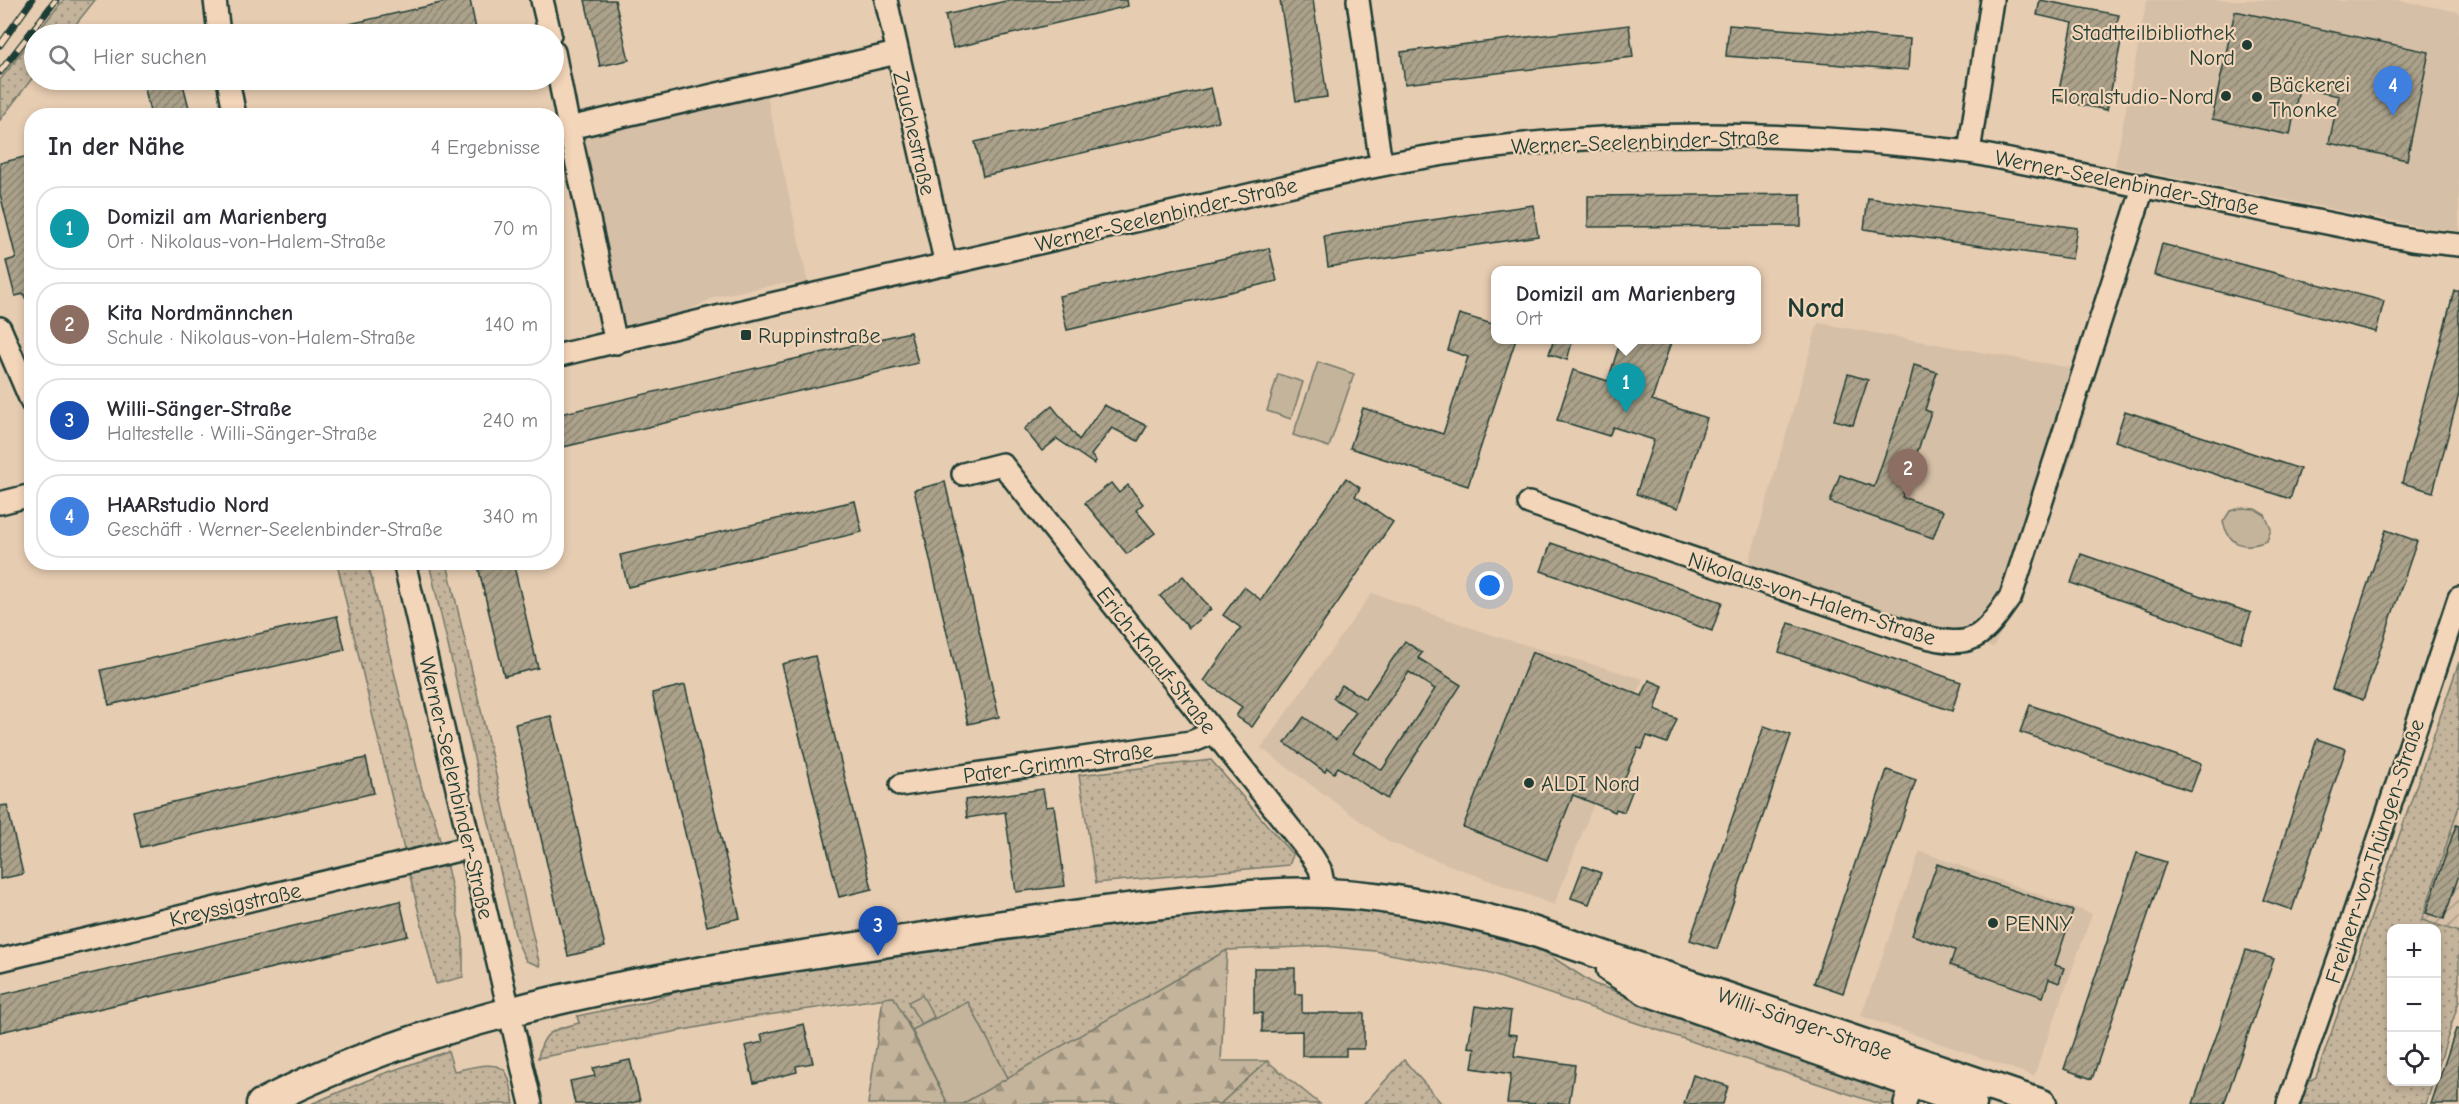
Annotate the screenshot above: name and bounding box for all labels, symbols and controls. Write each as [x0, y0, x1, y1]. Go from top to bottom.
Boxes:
place label: Stadtteilbibliothek Nord [2072, 20, 2235, 71]
search box [24, 24, 564, 90]
marker: Stadtteilbibliothek Nord [2240, 38, 2254, 52]
icon: search [45, 41, 78, 74]
text: Hier suchen [93, 44, 207, 70]
pin: 4 [2374, 66, 2412, 116]
street label: Zauchestraße [887, 69, 941, 198]
place label: Bäckerei Thonke [2269, 72, 2350, 123]
place label: Floralstudio-Nord [2051, 84, 2214, 110]
marker: Floralstudio-Nord [2219, 89, 2233, 103]
marker: Bäckerei Thonke [2250, 90, 2264, 104]
street label: Werner-Seelenbinder-Straße [1510, 124, 1780, 160]
text: In der Nähe [48, 132, 185, 162]
text: 4 Ergebnisse [431, 136, 540, 159]
street label: Werner-Seelenbinder-Straße [1993, 145, 2261, 221]
street label: Werner-Seelenbinder-Straße [1033, 172, 1300, 258]
text: Domizil am Marienberg [107, 204, 328, 230]
text: 1 [66, 217, 73, 240]
text: 70 m [493, 217, 538, 240]
text: Ort · Nikolaus-von-Halem-Straße [107, 230, 386, 253]
popup [1491, 266, 1761, 344]
text: Domizil am Marienberg [1516, 281, 1736, 307]
district label: Nord [1787, 292, 1845, 324]
text: Kita Nordmännchen [107, 300, 293, 326]
text: Ort [1516, 307, 1542, 330]
text: 2 [65, 313, 74, 336]
text: 140 m [485, 313, 538, 336]
place label: Ruppinstraße [758, 323, 881, 349]
text: Schule · Nikolaus-von-Halem-Straße [107, 326, 415, 349]
marker: Ruppinstraße [739, 328, 753, 342]
pin: 1 [1606, 364, 1646, 413]
text: Willi-Sänger-Straße [107, 396, 292, 422]
text: 3 [65, 409, 74, 432]
text: 240 m [483, 409, 538, 432]
text: Haltestelle · Willi-Sänger-Straße [107, 422, 377, 445]
pin: 2 [1888, 450, 1928, 499]
text: HAARstudio Nord [107, 492, 269, 518]
text: 4 [65, 505, 74, 528]
text: 340 m [483, 505, 538, 528]
text: Geschäft · Werner-Seelenbinder-Straße [107, 518, 442, 541]
street label: Nikolaus-von-Halem-Straße [1685, 547, 1939, 651]
your location [1475, 571, 1504, 600]
street label: Erich-Knauf-Straße [1091, 582, 1222, 739]
street label: Werner-Seelenbinder-Straße [413, 655, 499, 922]
street label: Freiherr-von-Thüngen-Straße [2320, 716, 2430, 987]
street label: Pater-Grimm-Straße [961, 737, 1155, 789]
place label: ALDI Nord [1541, 771, 1640, 797]
marker: ALDI Nord [1522, 776, 1536, 790]
street label: Kreyssigstraße [167, 877, 304, 933]
pin: 3 [858, 906, 898, 956]
place label: PENNY [2005, 911, 2073, 937]
marker: PENNY [1986, 916, 2000, 930]
map controls [2387, 924, 2441, 1086]
button: + [2387, 924, 2441, 978]
button: − [2387, 978, 2441, 1032]
street label: Willi-Sänger-Straße [1714, 982, 1896, 1066]
button: locate [2387, 1032, 2441, 1086]

